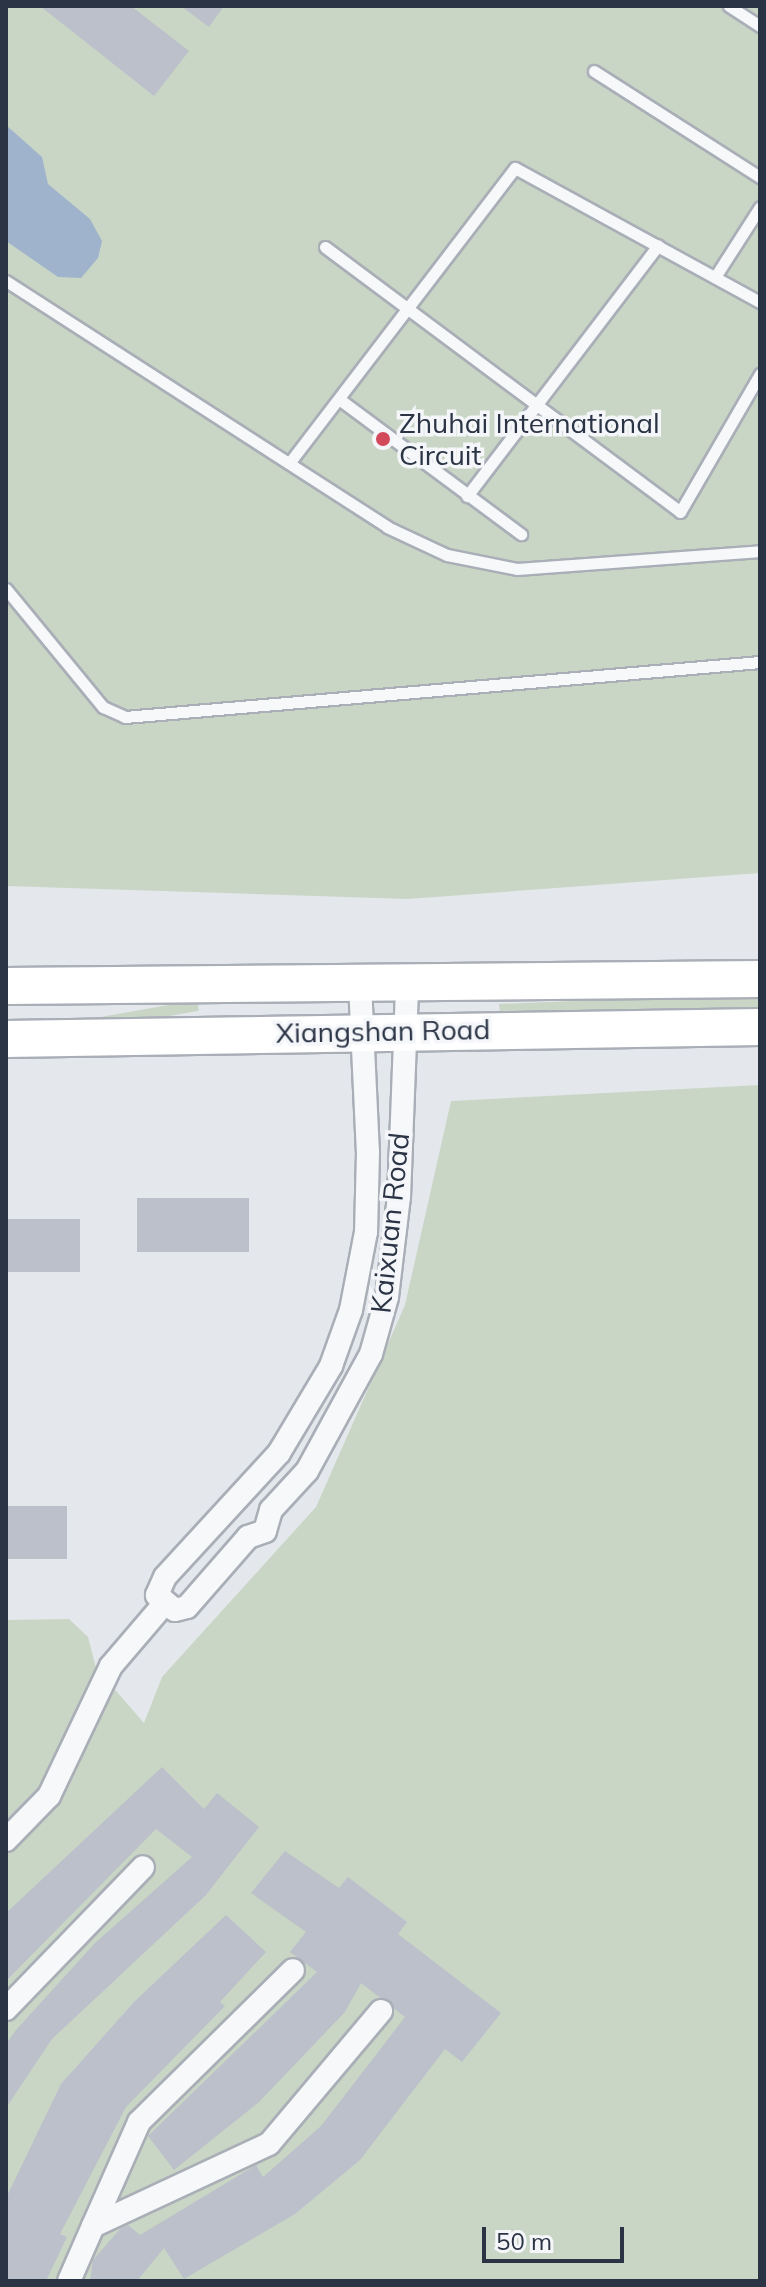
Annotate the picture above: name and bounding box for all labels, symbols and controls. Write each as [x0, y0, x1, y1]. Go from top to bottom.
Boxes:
place label: Zhuhai International Circuit [399, 406, 660, 472]
marker: Zhuhai International Circuit [374, 430, 392, 448]
street label: Xiangshan Road [275, 1012, 491, 1050]
street label: Kaixuan Road [364, 1131, 416, 1315]
scale bar [486, 2211, 628, 2261]
text: 50 m [496, 2226, 552, 2256]

